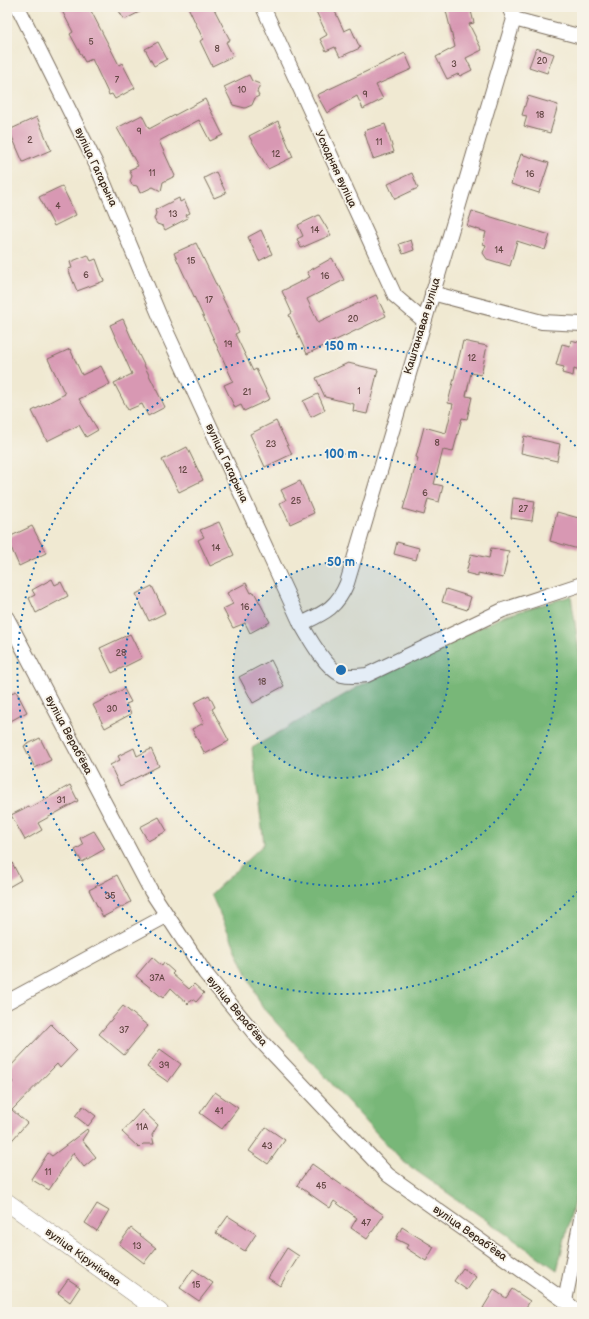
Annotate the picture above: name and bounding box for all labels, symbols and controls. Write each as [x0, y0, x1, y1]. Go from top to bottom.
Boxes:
house number: 5 [88, 37, 94, 48]
house number: 8 [214, 44, 220, 55]
house number: 20 [537, 56, 547, 67]
house number: 3 [451, 59, 457, 70]
house number: 7 [115, 75, 120, 86]
house number: 10 [238, 85, 246, 96]
house number: 9 [362, 89, 368, 100]
house number: 18 [536, 110, 544, 121]
street label: вуліца Гагарына [72, 125, 120, 209]
house number: 9 [136, 126, 142, 137]
street label: Усходняя вуліца [312, 128, 360, 210]
house number: 2 [27, 135, 33, 146]
house number: 11 [376, 137, 382, 148]
house number: 12 [272, 149, 281, 160]
house number: 11 [149, 168, 155, 179]
house number: 16 [526, 169, 535, 180]
house number: 4 [55, 201, 61, 212]
house number: 13 [168, 209, 178, 220]
house number: 14 [311, 225, 320, 236]
house number: 14 [495, 245, 504, 256]
house number: 15 [187, 256, 195, 267]
house number: 6 [83, 270, 89, 281]
house number: 16 [321, 271, 330, 282]
street label: Каштанавая вуліца [401, 276, 443, 376]
house number: 17 [205, 295, 214, 306]
house number: 20 [348, 314, 358, 325]
house number: 19 [224, 339, 232, 350]
text: 150 m [325, 339, 357, 354]
house number: 12 [468, 353, 477, 364]
house number: 1 [357, 386, 361, 397]
house number: 21 [243, 387, 251, 398]
street label: вуліца Гагарына [203, 421, 251, 505]
house number: 8 [434, 438, 440, 449]
house number: 23 [266, 439, 277, 450]
text: 100 m [324, 447, 358, 462]
house number: 12 [179, 465, 188, 476]
house number: 6 [422, 488, 428, 499]
house number: 25 [291, 496, 301, 507]
house number: 27 [518, 504, 528, 515]
house number: 14 [212, 543, 221, 554]
text: 50 m [327, 555, 355, 570]
house number: 16 [241, 602, 250, 613]
house number: 28 [116, 648, 126, 659]
centre of rings [334, 663, 348, 677]
house number: 18 [258, 677, 266, 688]
street label: вуліца Верабʼёва [43, 693, 95, 777]
house number: 30 [107, 704, 117, 715]
house number: 31 [56, 795, 66, 806]
house number: 35 [105, 891, 115, 902]
house number: 37А [149, 973, 165, 984]
street label: вуліца Верабʼёва [204, 973, 270, 1049]
house number: 37 [119, 1025, 130, 1036]
house number: 39 [159, 1060, 169, 1071]
house number: 41 [215, 1106, 223, 1117]
house number: 11А [136, 1122, 149, 1133]
house number: 43 [261, 1141, 273, 1152]
house number: 11 [45, 1167, 51, 1178]
house number: 45 [316, 1181, 326, 1192]
street label: вуліца Верабʼёва [430, 1203, 510, 1264]
house number: 47 [361, 1218, 372, 1229]
street label: вуліца Кірунікава [43, 1225, 124, 1289]
house number: 13 [132, 1241, 142, 1252]
house number: 15 [192, 1280, 200, 1291]

